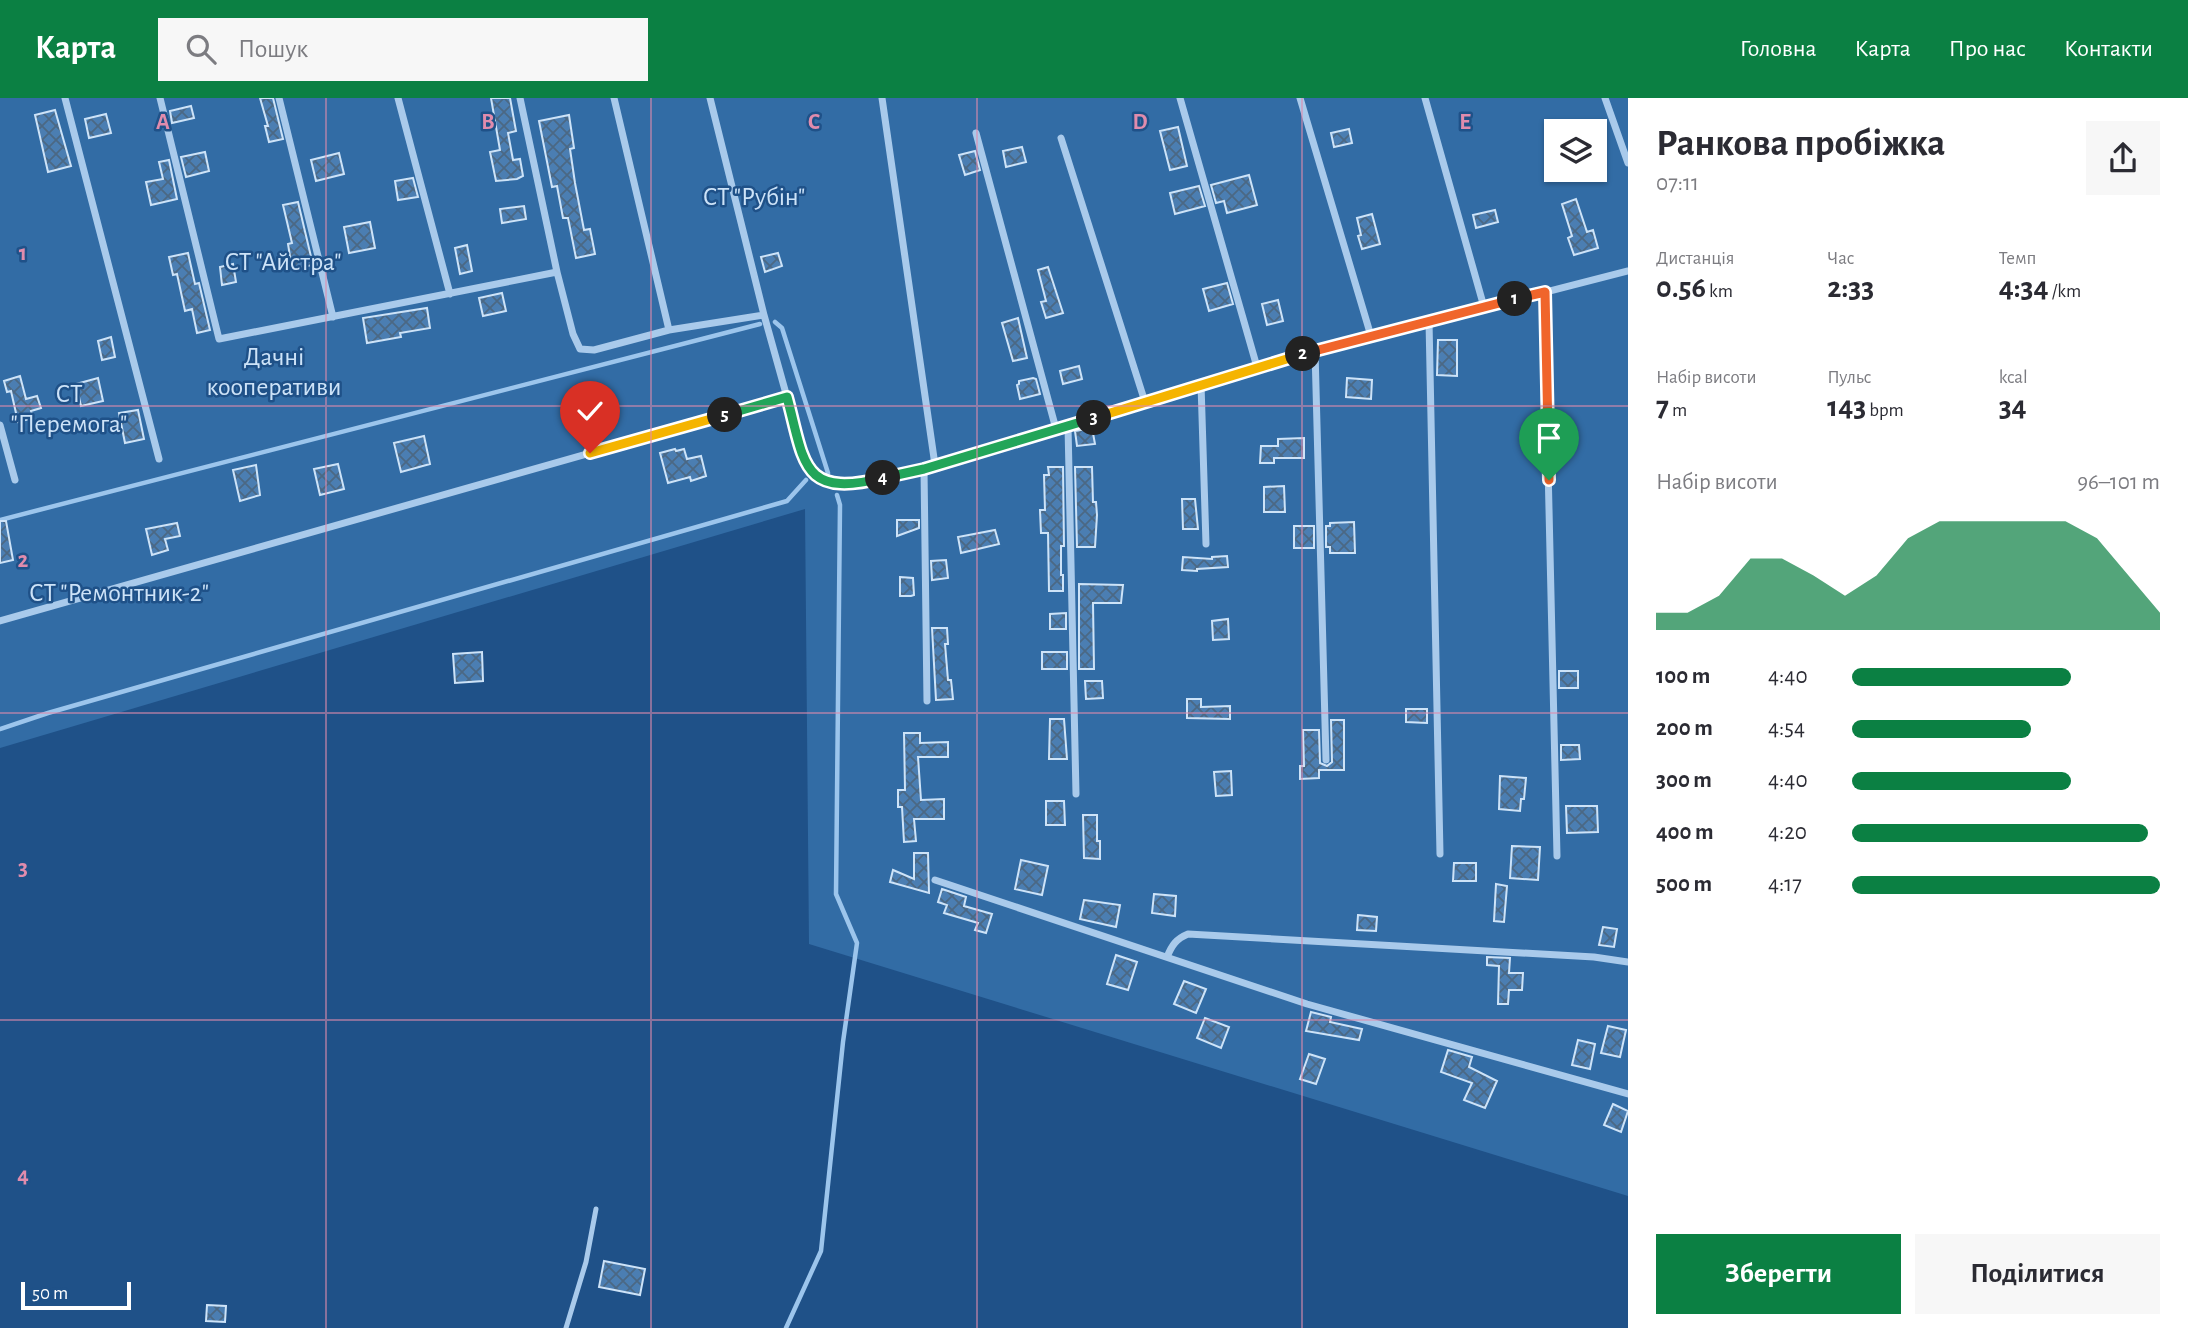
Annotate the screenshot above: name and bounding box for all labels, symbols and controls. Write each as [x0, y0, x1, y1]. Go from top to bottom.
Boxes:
search box [158, 18, 648, 81]
icon: search [182, 30, 220, 68]
text: Карта [35, 32, 116, 65]
text: Пошук [238, 36, 308, 62]
text: Головна [1740, 37, 1816, 61]
text: Карта [1854, 37, 1911, 61]
text: Про нас [1949, 37, 2026, 61]
text: Контакти [2064, 37, 2153, 61]
text: A [156, 111, 170, 134]
text: B [481, 111, 495, 134]
text: C [808, 111, 820, 134]
text: D [1132, 111, 1148, 134]
text: E [1459, 111, 1471, 134]
map controls [1544, 119, 1607, 182]
button: layers [1544, 119, 1607, 182]
button: share [2086, 121, 2160, 195]
text: Ранкова пробіжка [1656, 125, 1945, 163]
text: 07:11 [1656, 172, 1699, 195]
park label: СТ "Рубін" [703, 184, 805, 210]
text: 1 [19, 242, 27, 265]
park label: СТ "Айстра" [224, 249, 342, 275]
text: Дистанція [1656, 249, 1735, 268]
text: Час [1827, 249, 1854, 268]
text: Темп [1999, 249, 2037, 268]
text: 0.56 [1656, 273, 1706, 303]
text: 2:33 [1827, 273, 1874, 303]
text: 4:34 [1999, 273, 2049, 303]
pin: 1 [1498, 282, 1532, 316]
text: km [1706, 282, 1733, 301]
text: /km [2049, 282, 2081, 301]
text: 1 [1511, 289, 1518, 308]
pin: 2 [1286, 336, 1320, 372]
park label: Дачні кооперативи [206, 344, 342, 400]
text: 2 [1298, 344, 1307, 363]
text: Набір висоти [1656, 368, 1757, 387]
text: Пульс [1827, 368, 1871, 387]
text: kcal [1999, 368, 2028, 387]
park label: СТ "Перемога" [11, 381, 127, 437]
pin [560, 381, 620, 453]
icon: check [571, 392, 609, 430]
text: 7 [1656, 392, 1669, 422]
text: 143 [1827, 392, 1866, 422]
text: 34 [1999, 392, 2027, 422]
pin: 5 [708, 398, 742, 432]
pin: 3 [1076, 400, 1112, 436]
text: m [1669, 401, 1687, 420]
text: bpm [1866, 401, 1904, 420]
text: 5 [720, 405, 729, 424]
text: 3 [1089, 408, 1098, 427]
pin [1519, 408, 1579, 480]
icon: arrive [1530, 419, 1568, 457]
pin: 4 [866, 460, 900, 496]
text: 4 [878, 468, 887, 487]
text: Набір висоти [1656, 471, 1778, 494]
text: 96–101 m [2077, 471, 2160, 494]
text: 2 [18, 549, 29, 572]
park label: СТ "Ремонтник-2" [29, 580, 209, 606]
text: 100 m [1656, 665, 1710, 688]
text: 4:40 [1768, 665, 1808, 688]
text: 200 m [1656, 717, 1713, 740]
text: 4:54 [1768, 717, 1805, 740]
text: 300 m [1656, 769, 1712, 792]
text: 4:40 [1768, 769, 1808, 792]
text: 400 m [1656, 821, 1714, 844]
text: 4:20 [1768, 821, 1807, 844]
text: 3 [18, 857, 28, 880]
text: 500 m [1656, 873, 1712, 896]
text: 4:17 [1768, 873, 1802, 896]
text: 4 [17, 1164, 29, 1187]
button: Зберегти [1656, 1234, 1901, 1314]
button: Поділитися [1915, 1234, 2160, 1314]
scale bar [21, 1279, 131, 1311]
text: 50 m [32, 1284, 68, 1303]

